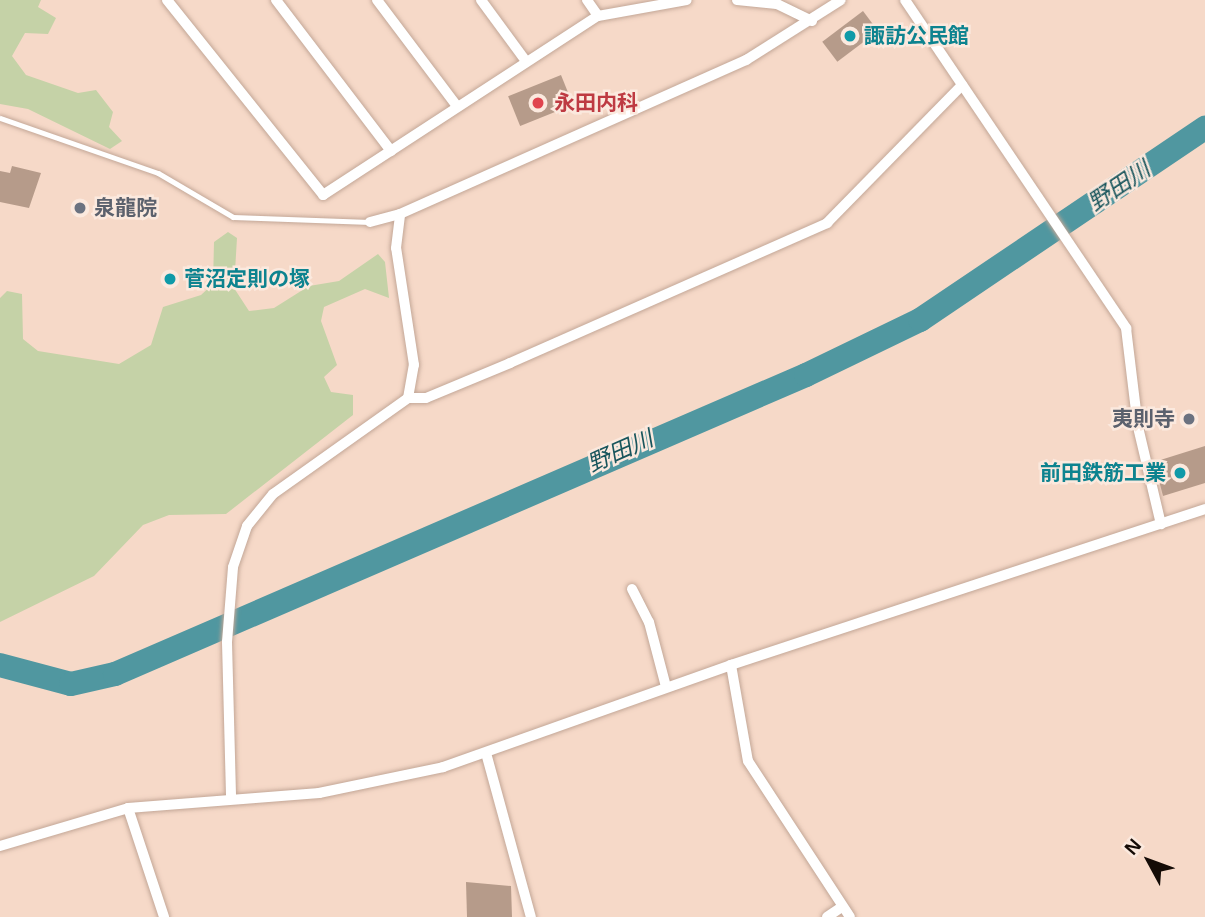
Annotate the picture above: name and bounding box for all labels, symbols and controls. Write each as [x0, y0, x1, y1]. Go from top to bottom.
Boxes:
place label: 諏訪公民館 [864, 23, 969, 49]
marker: 諏訪公民館 [842, 28, 858, 44]
place label: 永田内科 [554, 90, 638, 116]
marker: 永田内科 [528, 93, 548, 113]
water label: 野田川 [1083, 155, 1155, 217]
place label: 泉龍院 [94, 195, 157, 221]
marker: 泉龍院 [72, 200, 88, 216]
place label: 菅沼定則の塚 [184, 266, 310, 292]
marker: 菅沼定則の塚 [162, 271, 178, 287]
place label: 夷則寺 [1112, 406, 1175, 432]
marker: 夷則寺 [1181, 411, 1197, 427]
water label: 野田川 [583, 424, 657, 478]
place label: 前田鉄筋工業 [1040, 460, 1166, 486]
marker: 前田鉄筋工業 [1172, 465, 1188, 481]
north arrow [1114, 826, 1184, 896]
text: N [1120, 835, 1145, 859]

